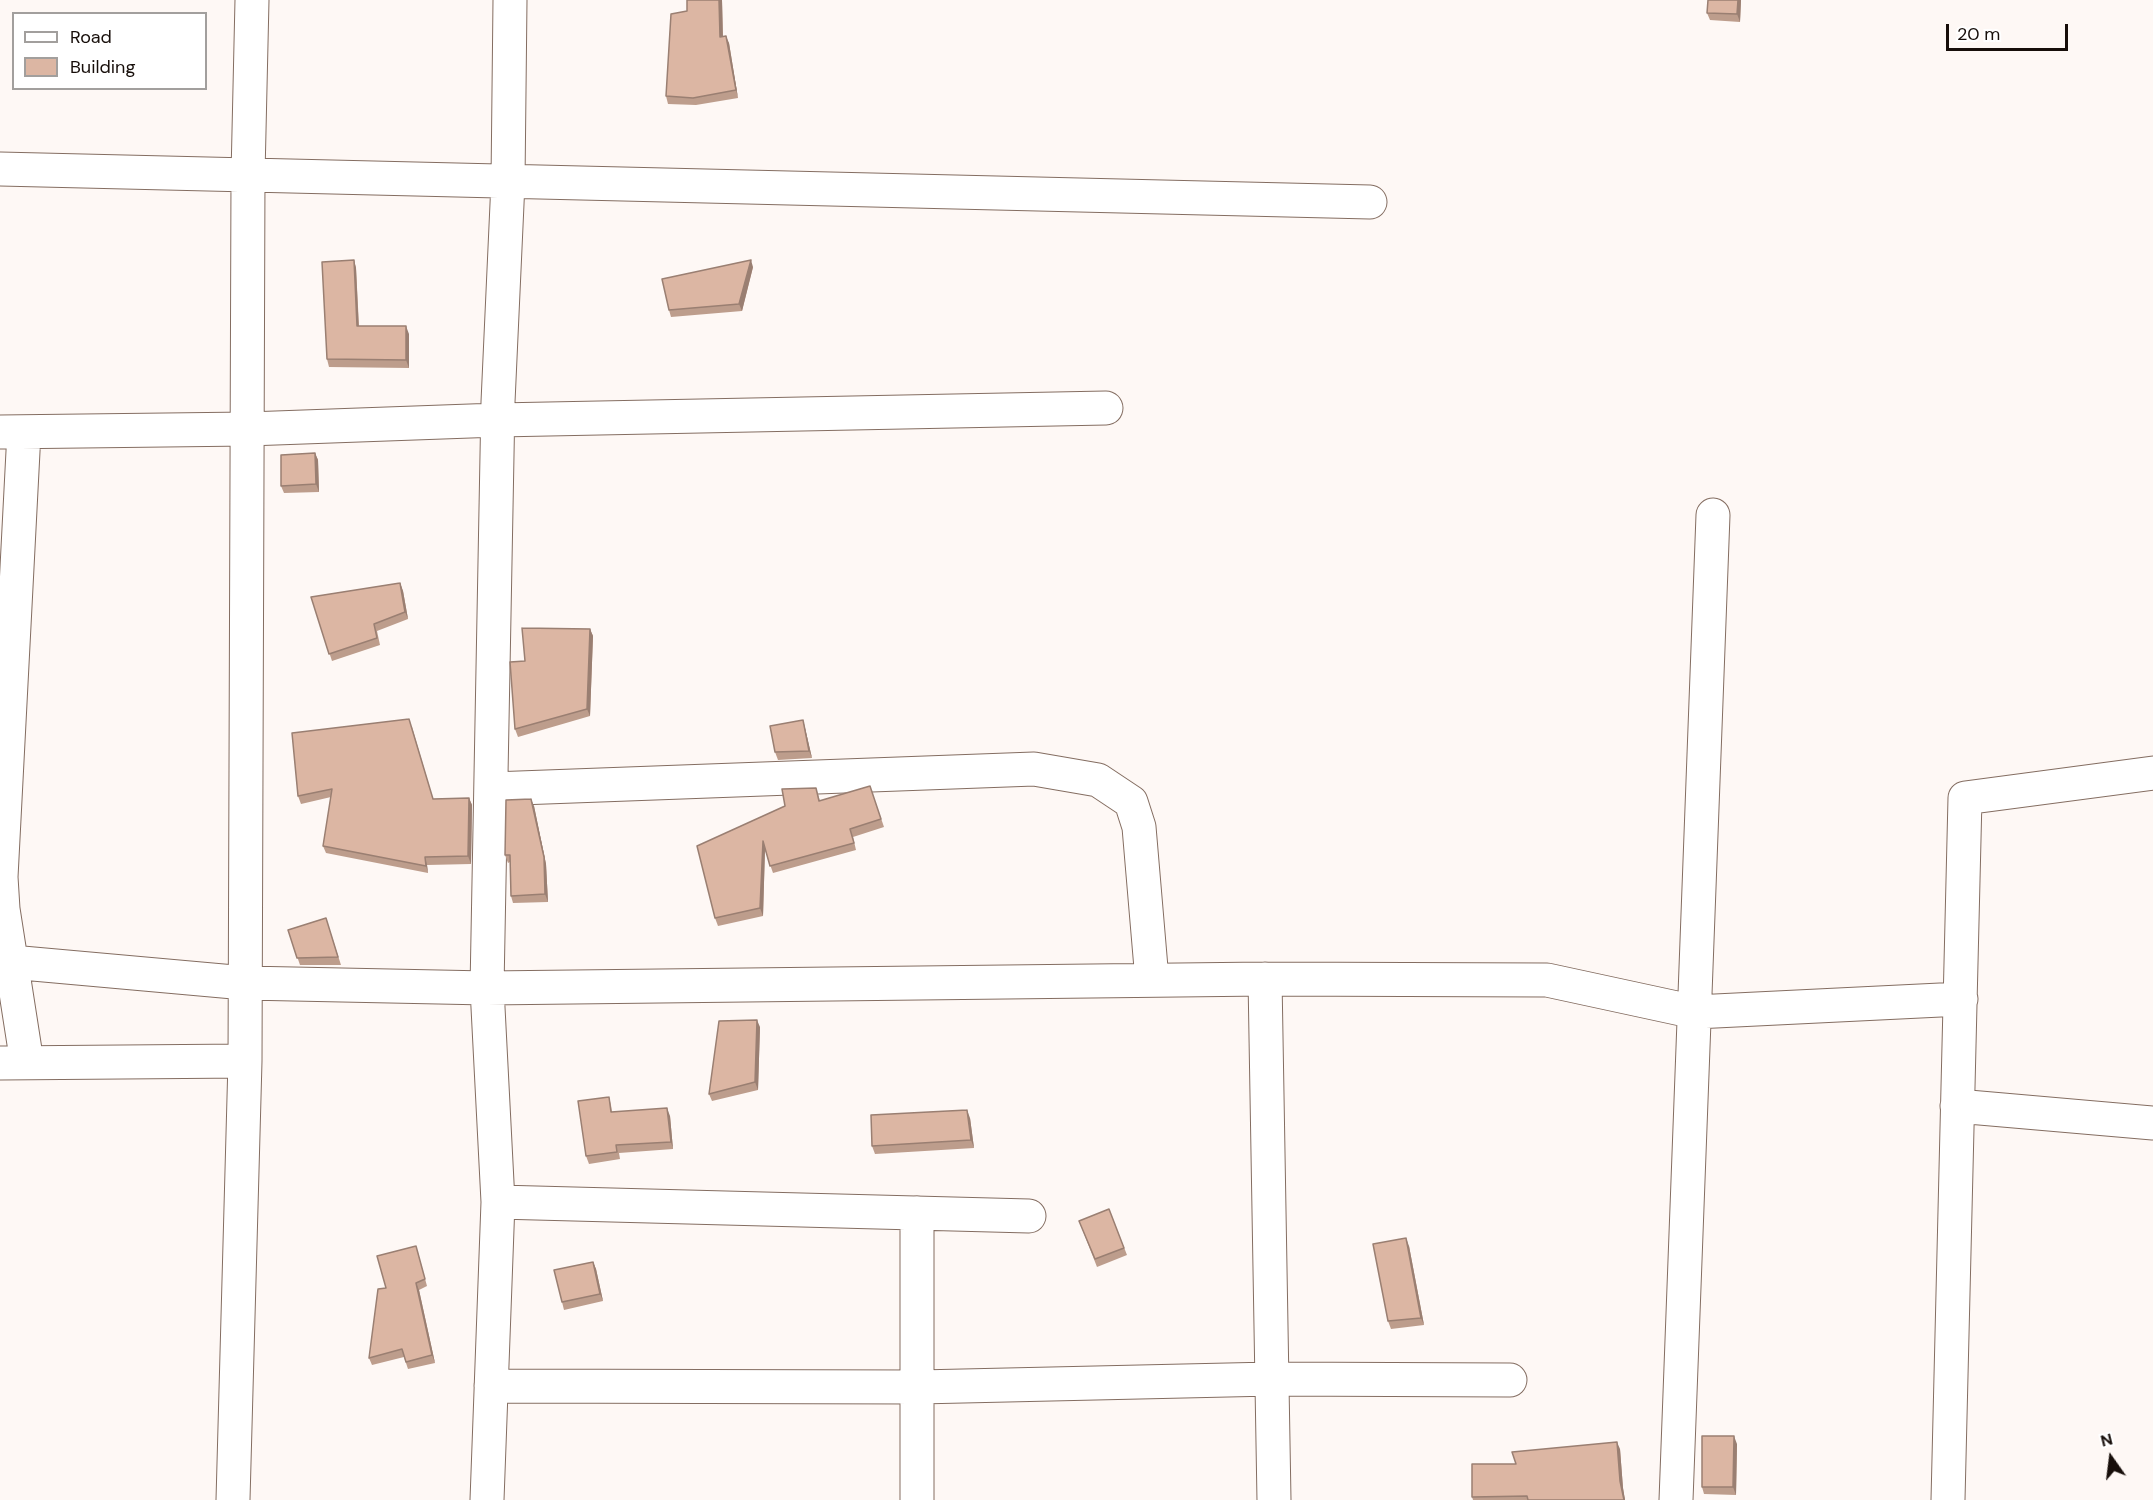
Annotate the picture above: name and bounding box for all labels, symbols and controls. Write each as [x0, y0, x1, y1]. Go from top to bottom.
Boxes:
legend [12, 12, 207, 90]
scale bar [1949, 12, 2070, 50]
text: 20 m [1957, 22, 2000, 46]
text: Road [70, 25, 112, 49]
text: Building [70, 55, 135, 79]
north arrow [2081, 1428, 2141, 1488]
text: N [2098, 1428, 2115, 1452]

